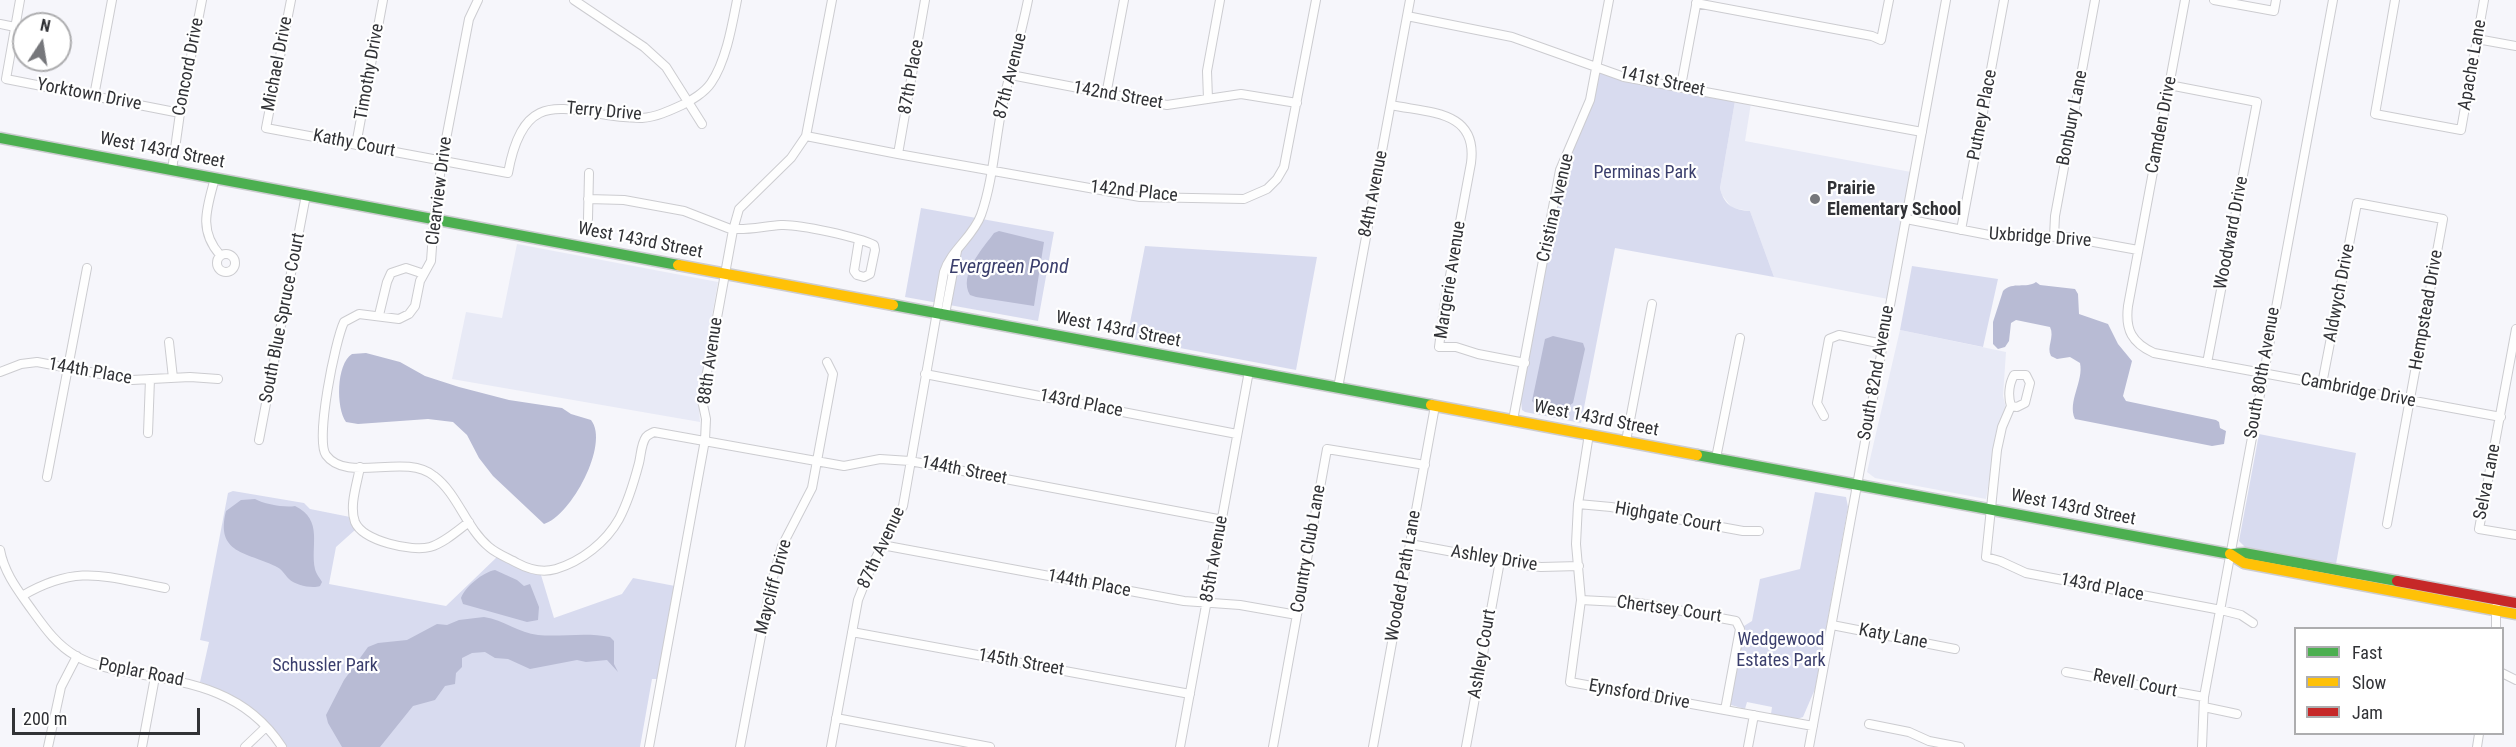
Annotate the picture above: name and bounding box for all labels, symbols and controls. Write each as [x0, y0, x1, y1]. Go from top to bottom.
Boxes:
north arrow [12, 12, 72, 72]
street label: Michael Drive [258, 15, 298, 113]
text: N [39, 16, 52, 36]
street label: Concord Drive [169, 16, 209, 118]
street label: Apache Lane [2454, 18, 2492, 112]
street label: Timothy Drive [351, 22, 389, 122]
street label: 87th Avenue [990, 31, 1032, 121]
street label: 87th Place [895, 38, 929, 116]
street label: 141st Street [1617, 62, 1707, 102]
street label: Putney Place [1964, 68, 2002, 162]
street label: Bonbury Lane [2053, 68, 2093, 168]
street label: Yorktown Drive [35, 74, 143, 116]
street label: Camden Drive [2142, 75, 2182, 175]
street label: 142nd Street [1072, 77, 1164, 115]
street label: Terry Drive [565, 98, 643, 126]
street label: Kathy Court [311, 125, 397, 163]
street label: West 143rd Street [98, 128, 226, 174]
street label: Clearview Drive [423, 136, 457, 246]
street label: 84th Avenue [1355, 149, 1393, 239]
street label: Cristina Avenue [1533, 152, 1579, 264]
park label: Perminas Park [1593, 162, 1697, 184]
street label: Woodward Drive [2210, 174, 2254, 292]
street label: 142nd Place [1089, 177, 1179, 207]
place label: Prairie Elementary School [1827, 178, 1961, 220]
marker: Prairie Elementary School [1808, 192, 1822, 206]
street label: West 143rd Street [576, 218, 704, 264]
street label: Margerie Avenue [1431, 220, 1471, 340]
street label: Uxbridge Drive [1988, 224, 2092, 252]
street label: South Blue Spruce Court [256, 231, 310, 405]
street label: Aldwych Drive [2320, 242, 2360, 344]
street label: Hempstead Drive [2406, 248, 2448, 372]
water label: Evergreen Pond [949, 256, 1069, 280]
street label: South 82nd Avenue [1855, 304, 1899, 442]
street label: South 80th Avenue [2241, 306, 2285, 440]
street label: West 143rd Street [1054, 307, 1182, 353]
street label: 88th Avenue [694, 316, 728, 406]
street label: 144th Place [47, 354, 133, 390]
street label: Cambridge Drive [2298, 369, 2418, 413]
street label: 143rd Place [1037, 385, 1125, 423]
street label: West 143rd Street [1532, 396, 1660, 442]
street label: Selva Lane [2470, 442, 2506, 522]
street label: 144th Street [919, 452, 1009, 490]
street label: Country Club Lane [1287, 483, 1331, 615]
street label: West 143rd Street [2009, 485, 2137, 531]
street label: Highgate Court [1613, 498, 1723, 538]
street label: 87th Avenue [854, 504, 910, 592]
street label: Wooded Path Lane [1382, 509, 1426, 643]
street label: 85th Avenue [1197, 514, 1233, 604]
street label: Maycliff Drive [751, 537, 797, 637]
street label: Ashley Drive [1449, 542, 1539, 576]
street label: 144th Place [1046, 565, 1132, 603]
street label: 143rd Place [2058, 569, 2146, 607]
street label: Chertsey Court [1615, 592, 1723, 628]
street label: Ashley Court [1465, 608, 1501, 700]
street label: Katy Lane [1857, 620, 1929, 654]
legend [2294, 627, 2504, 735]
park label: Wedgewood Estates Park [1736, 629, 1826, 672]
text: Fast [2352, 642, 2383, 663]
street label: 145th Street [976, 645, 1066, 681]
street label: Poplar Road [97, 654, 185, 692]
park label: Schussler Park [272, 655, 378, 677]
street label: Revell Court [2091, 665, 2179, 703]
text: Slow [2352, 672, 2386, 693]
street label: Eynsford Drive [1587, 675, 1691, 715]
scale bar [15, 696, 202, 734]
text: Jam [2352, 702, 2383, 723]
text: 200 m [23, 708, 67, 729]

